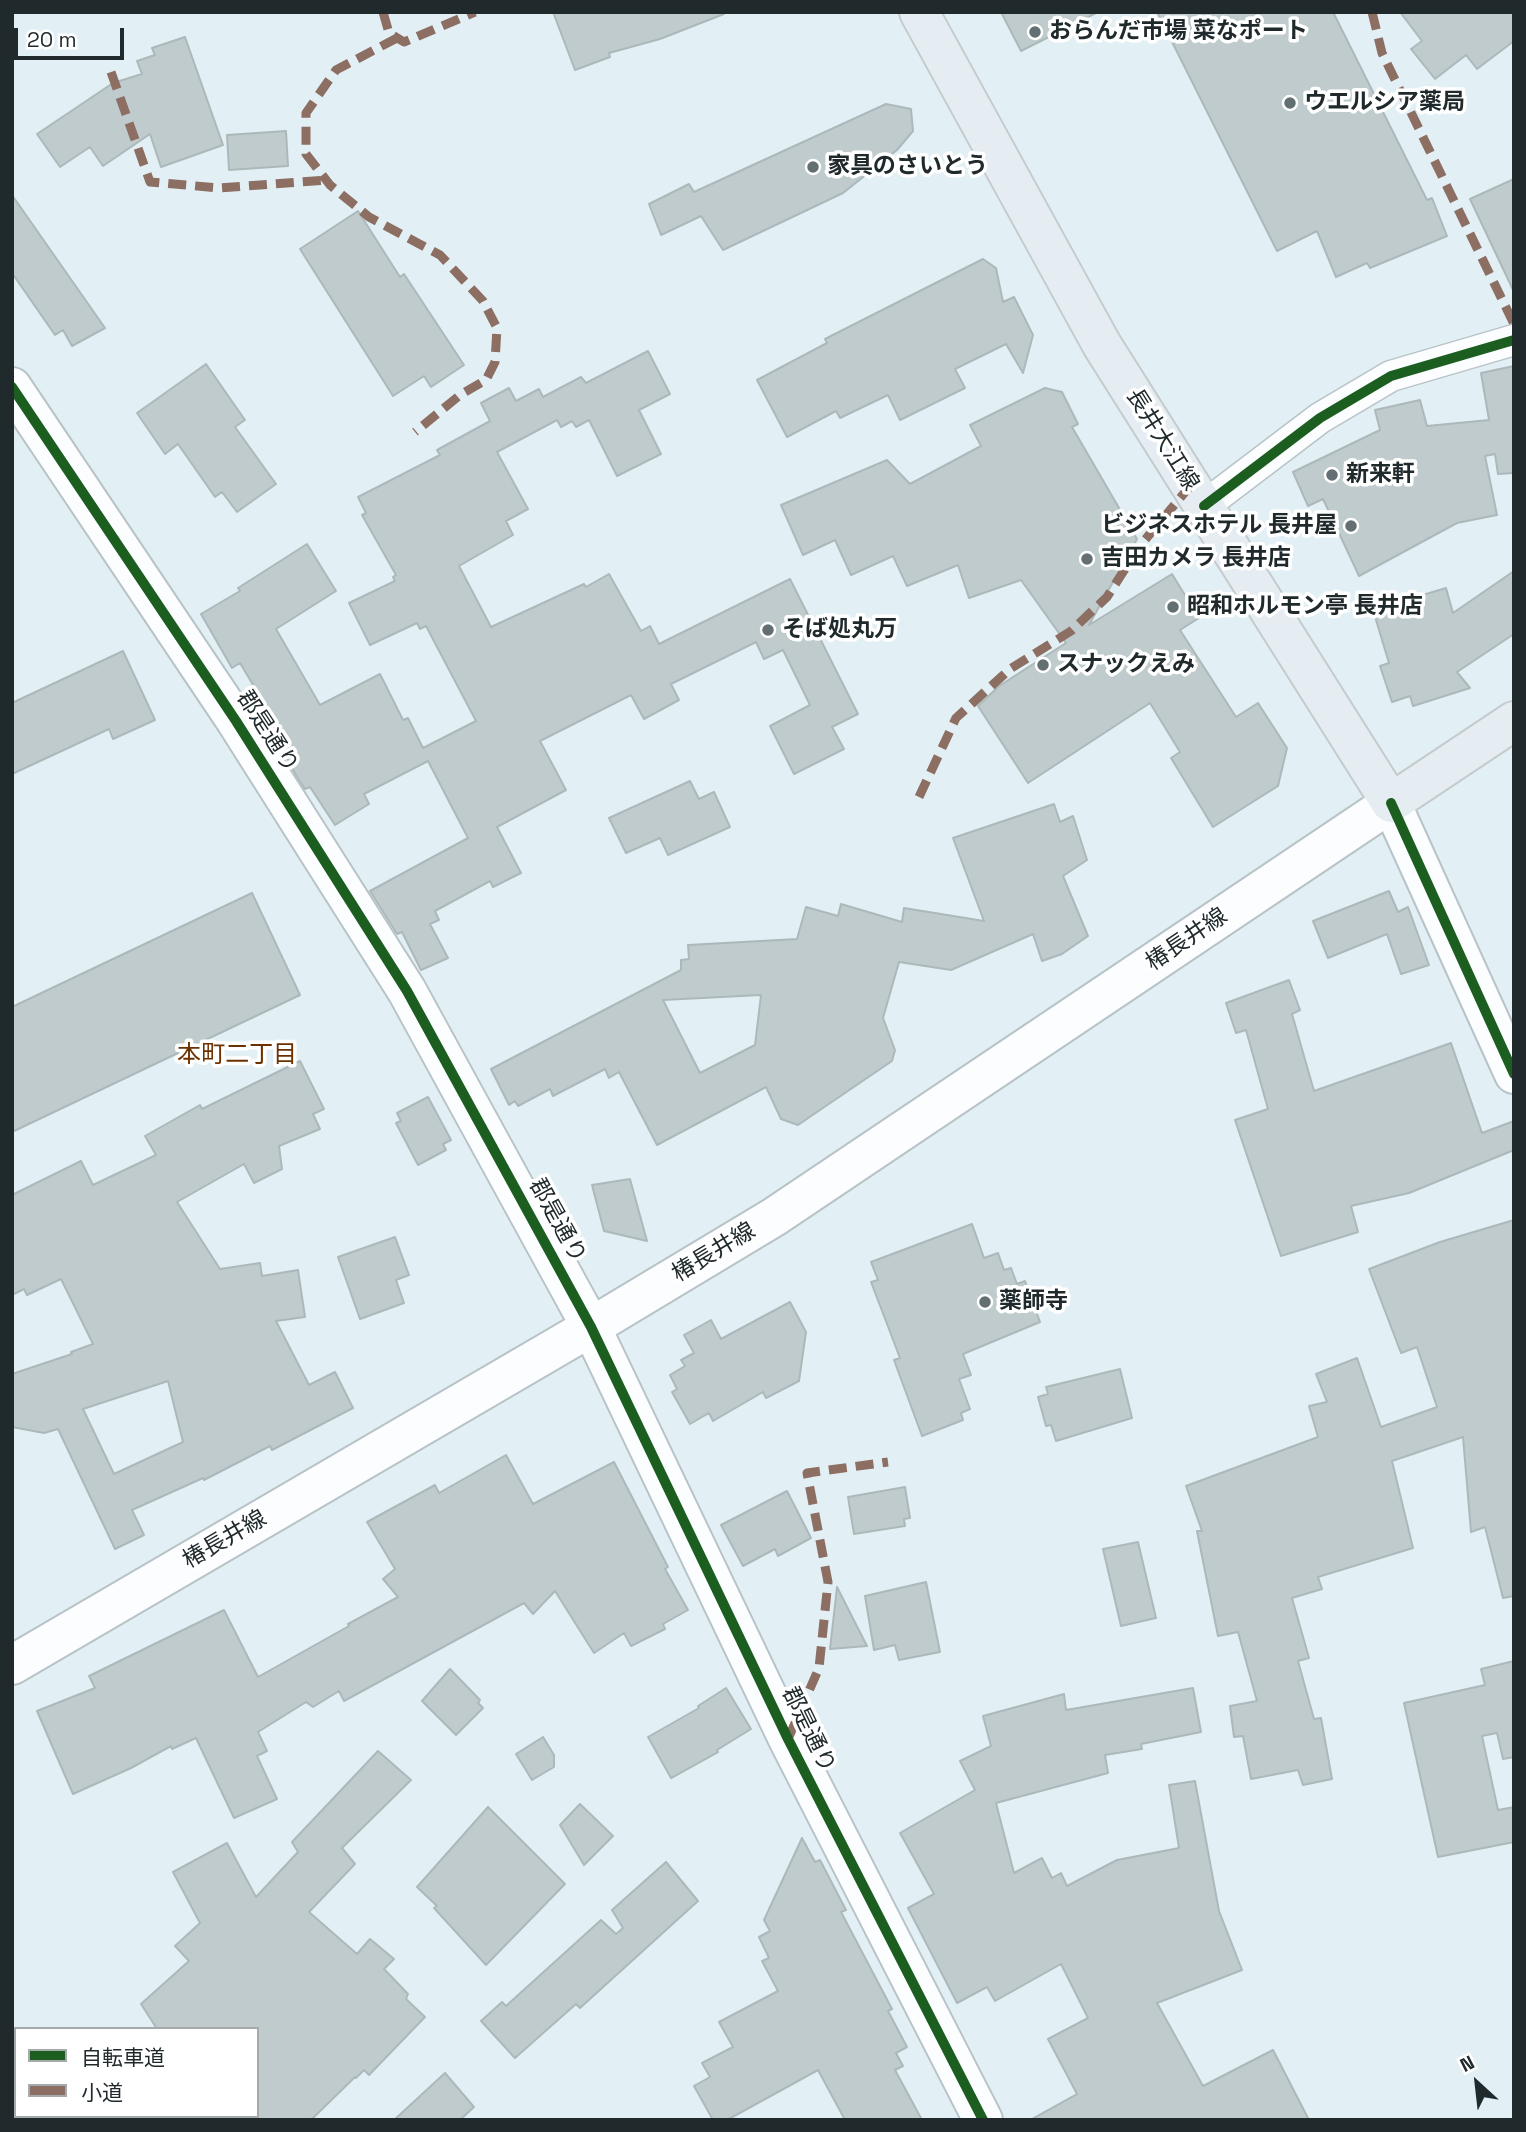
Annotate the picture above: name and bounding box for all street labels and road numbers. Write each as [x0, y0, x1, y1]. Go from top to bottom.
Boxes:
street label: 長井大江線 [1120, 384, 1204, 496]
street label: 郡是通り [230, 686, 304, 778]
street label: 椿長井線 [1141, 903, 1233, 977]
street label: 郡是通り [523, 1174, 591, 1268]
street label: 椿長井線 [667, 1217, 761, 1289]
street label: 椿長井線 [178, 1505, 272, 1575]
street label: 郡是通り [775, 1683, 841, 1777]

